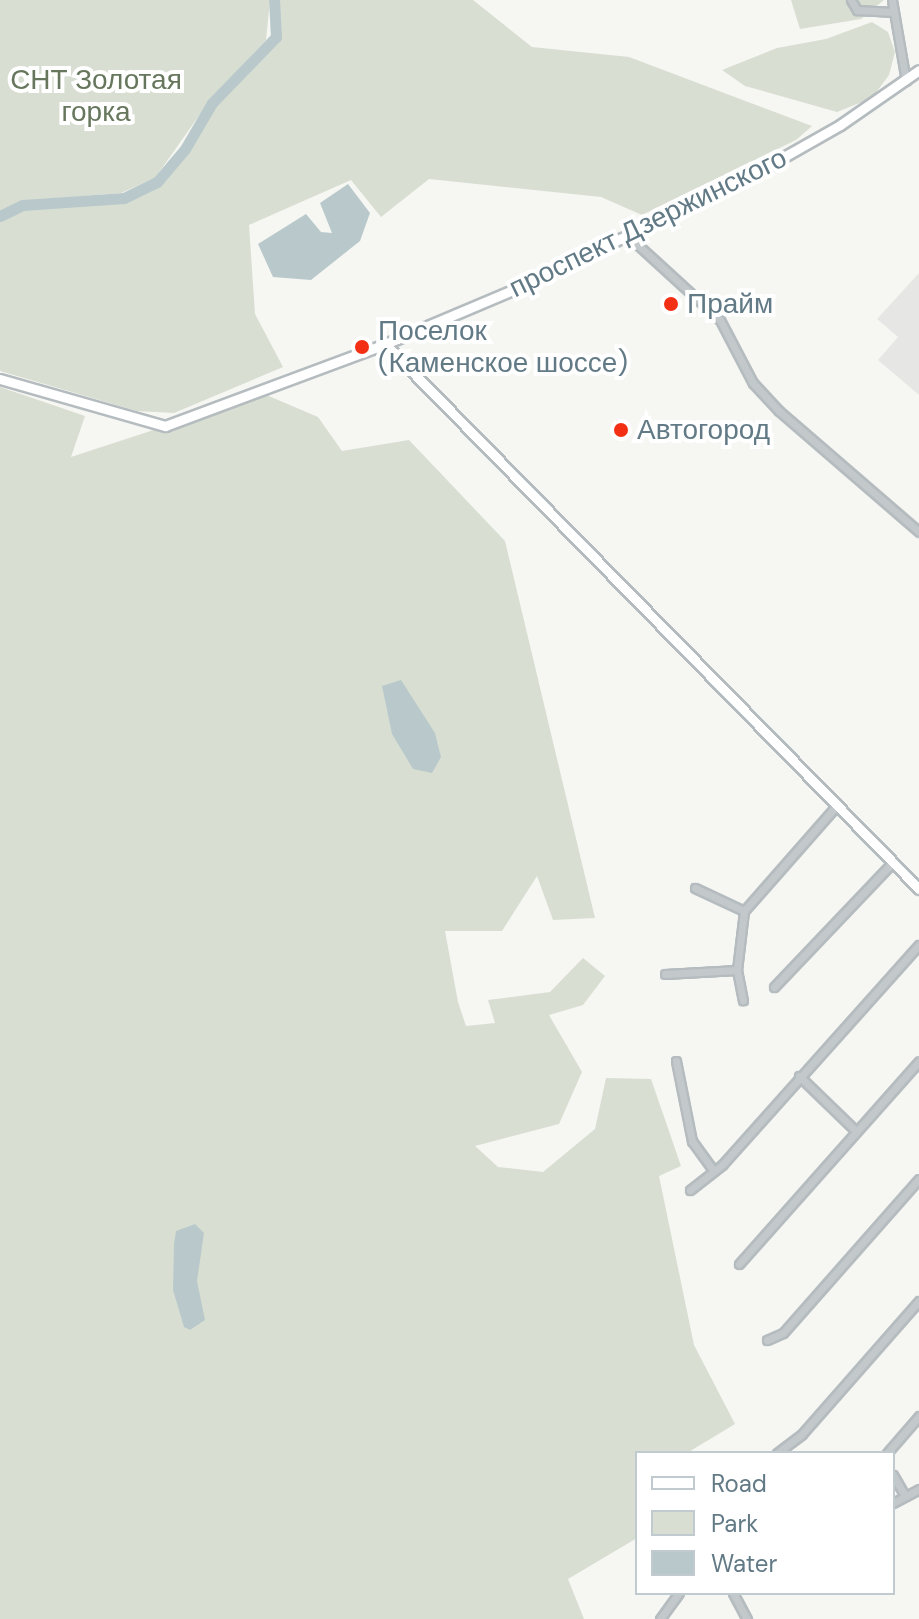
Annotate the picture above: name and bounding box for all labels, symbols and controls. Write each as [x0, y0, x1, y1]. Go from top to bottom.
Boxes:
park label: СНТ Золотая горка [10, 63, 182, 129]
street label: проспект Дзержинского [504, 141, 792, 305]
place label: Прайм [687, 287, 773, 321]
marker: Прайм [662, 295, 680, 313]
place label: Поселок (Каменское шоссе) [378, 314, 628, 380]
marker: Поселок (Каменское шоссе) [353, 338, 371, 356]
place label: Автогород [637, 413, 770, 447]
marker: Автогород [612, 421, 630, 439]
legend [635, 1451, 895, 1595]
text: Road [711, 1468, 767, 1499]
text: Park [711, 1508, 758, 1539]
text: Water [711, 1548, 777, 1579]

